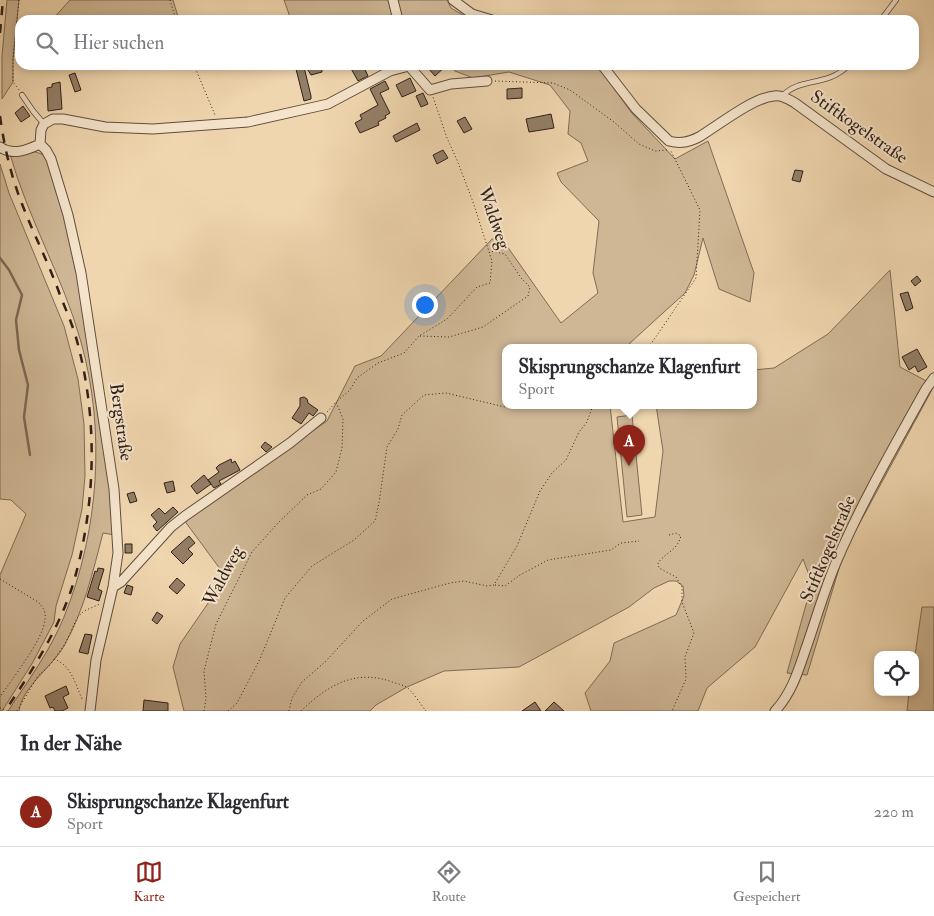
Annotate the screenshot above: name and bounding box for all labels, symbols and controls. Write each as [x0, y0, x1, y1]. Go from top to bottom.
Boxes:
search box [15, 15, 919, 70]
icon: search [33, 29, 61, 57]
text: Hier suchen [73, 31, 164, 55]
street label: Stiftkogelstraße [806, 85, 913, 169]
street label: Waldweg [472, 183, 516, 253]
your location [412, 292, 438, 318]
popup [502, 344, 757, 409]
text: Skisprungschanze Klagenfurt [519, 355, 741, 379]
text: Sport [519, 379, 554, 399]
street label: Bergstraße [104, 382, 138, 463]
pin: A [613, 425, 645, 466]
street label: Stiftkogelstraße [795, 492, 861, 606]
street label: Waldweg [197, 541, 249, 611]
map controls [874, 651, 919, 696]
button: locate [874, 651, 919, 696]
text: In der Nähe [20, 730, 122, 757]
text: Skisprungschanze Klagenfurt [67, 790, 289, 814]
text: A [31, 802, 41, 822]
text: 220 m [874, 802, 914, 822]
text: Sport [67, 814, 103, 834]
tab: Karte [134, 858, 165, 905]
tab: Route [432, 858, 466, 905]
tab: Gespeichert [733, 858, 800, 905]

